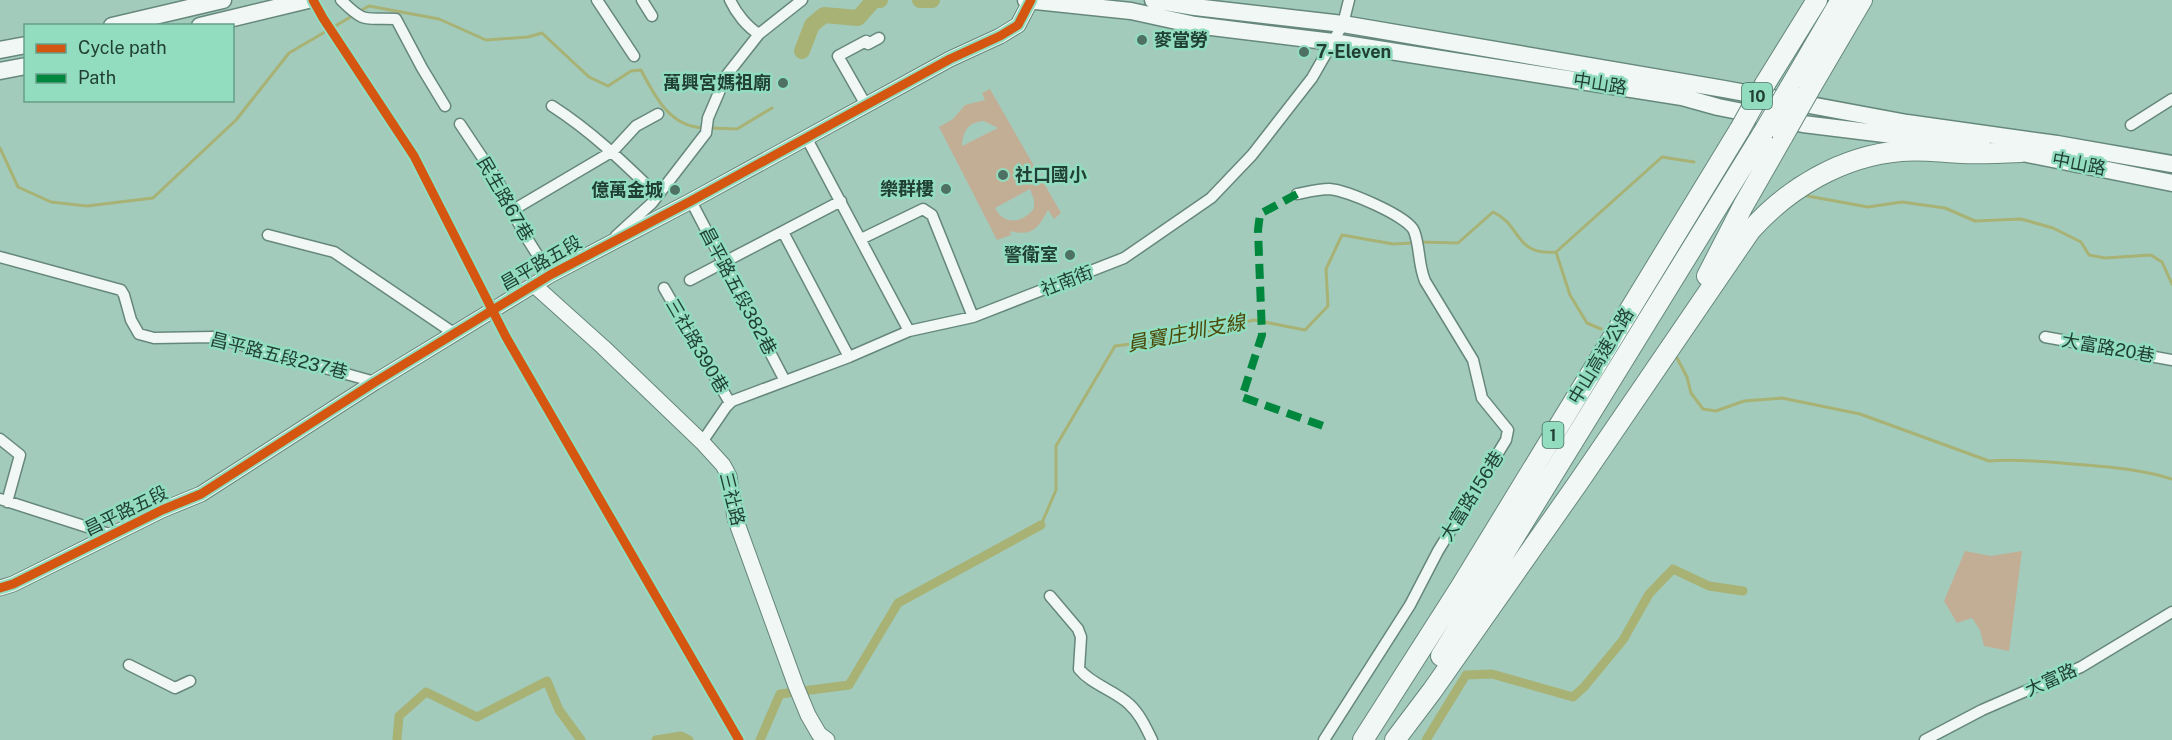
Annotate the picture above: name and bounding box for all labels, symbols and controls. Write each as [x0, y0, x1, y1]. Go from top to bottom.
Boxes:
legend [24, 24, 234, 102]
place label: 麥當勞 [1154, 29, 1208, 50]
marker: 麥當勞 [1135, 33, 1149, 47]
text: Cycle path [78, 37, 167, 58]
place label: 7-Eleven [1316, 41, 1391, 62]
marker: 7-Eleven [1297, 45, 1311, 59]
text: Path [78, 67, 116, 88]
street label: 中山路 [1572, 69, 1628, 98]
place label: 萬興宮媽祖廟 [663, 72, 771, 93]
marker: 萬興宮媽祖廟 [776, 76, 790, 90]
road number: 10 [1742, 83, 1772, 109]
street label: 中山路 [2051, 148, 2108, 179]
street label: 民生路67巷 [473, 153, 538, 245]
place label: 社口國小 [1015, 164, 1087, 185]
marker: 社口國小 [996, 168, 1010, 182]
place label: 樂群樓 [880, 178, 934, 199]
place label: 億萬金城 [591, 179, 663, 200]
marker: 樂群樓 [939, 182, 953, 196]
marker: 億萬金城 [668, 183, 682, 197]
street label: 昌平路五段382巷 [696, 223, 781, 358]
street label: 昌平路五段 [497, 231, 585, 294]
place label: 警衛室 [1004, 244, 1058, 265]
marker: 警衛室 [1063, 248, 1077, 262]
street label: 社南街 [1038, 261, 1096, 300]
street label: 三社路390巷 [662, 295, 733, 397]
street label: 中山高速公路 [1564, 304, 1637, 407]
water label: 員寶庄圳支線 [1125, 309, 1249, 356]
street label: 昌平路五段237巷 [208, 328, 350, 383]
street label: 大富路20巷 [2060, 329, 2156, 366]
road number: 1 [1542, 422, 1564, 448]
street label: 大富路156巷 [1436, 447, 1508, 545]
street label: 三社路 [716, 470, 749, 528]
street label: 昌平路五段 [81, 481, 171, 540]
street label: 大富路 [2022, 659, 2080, 700]

